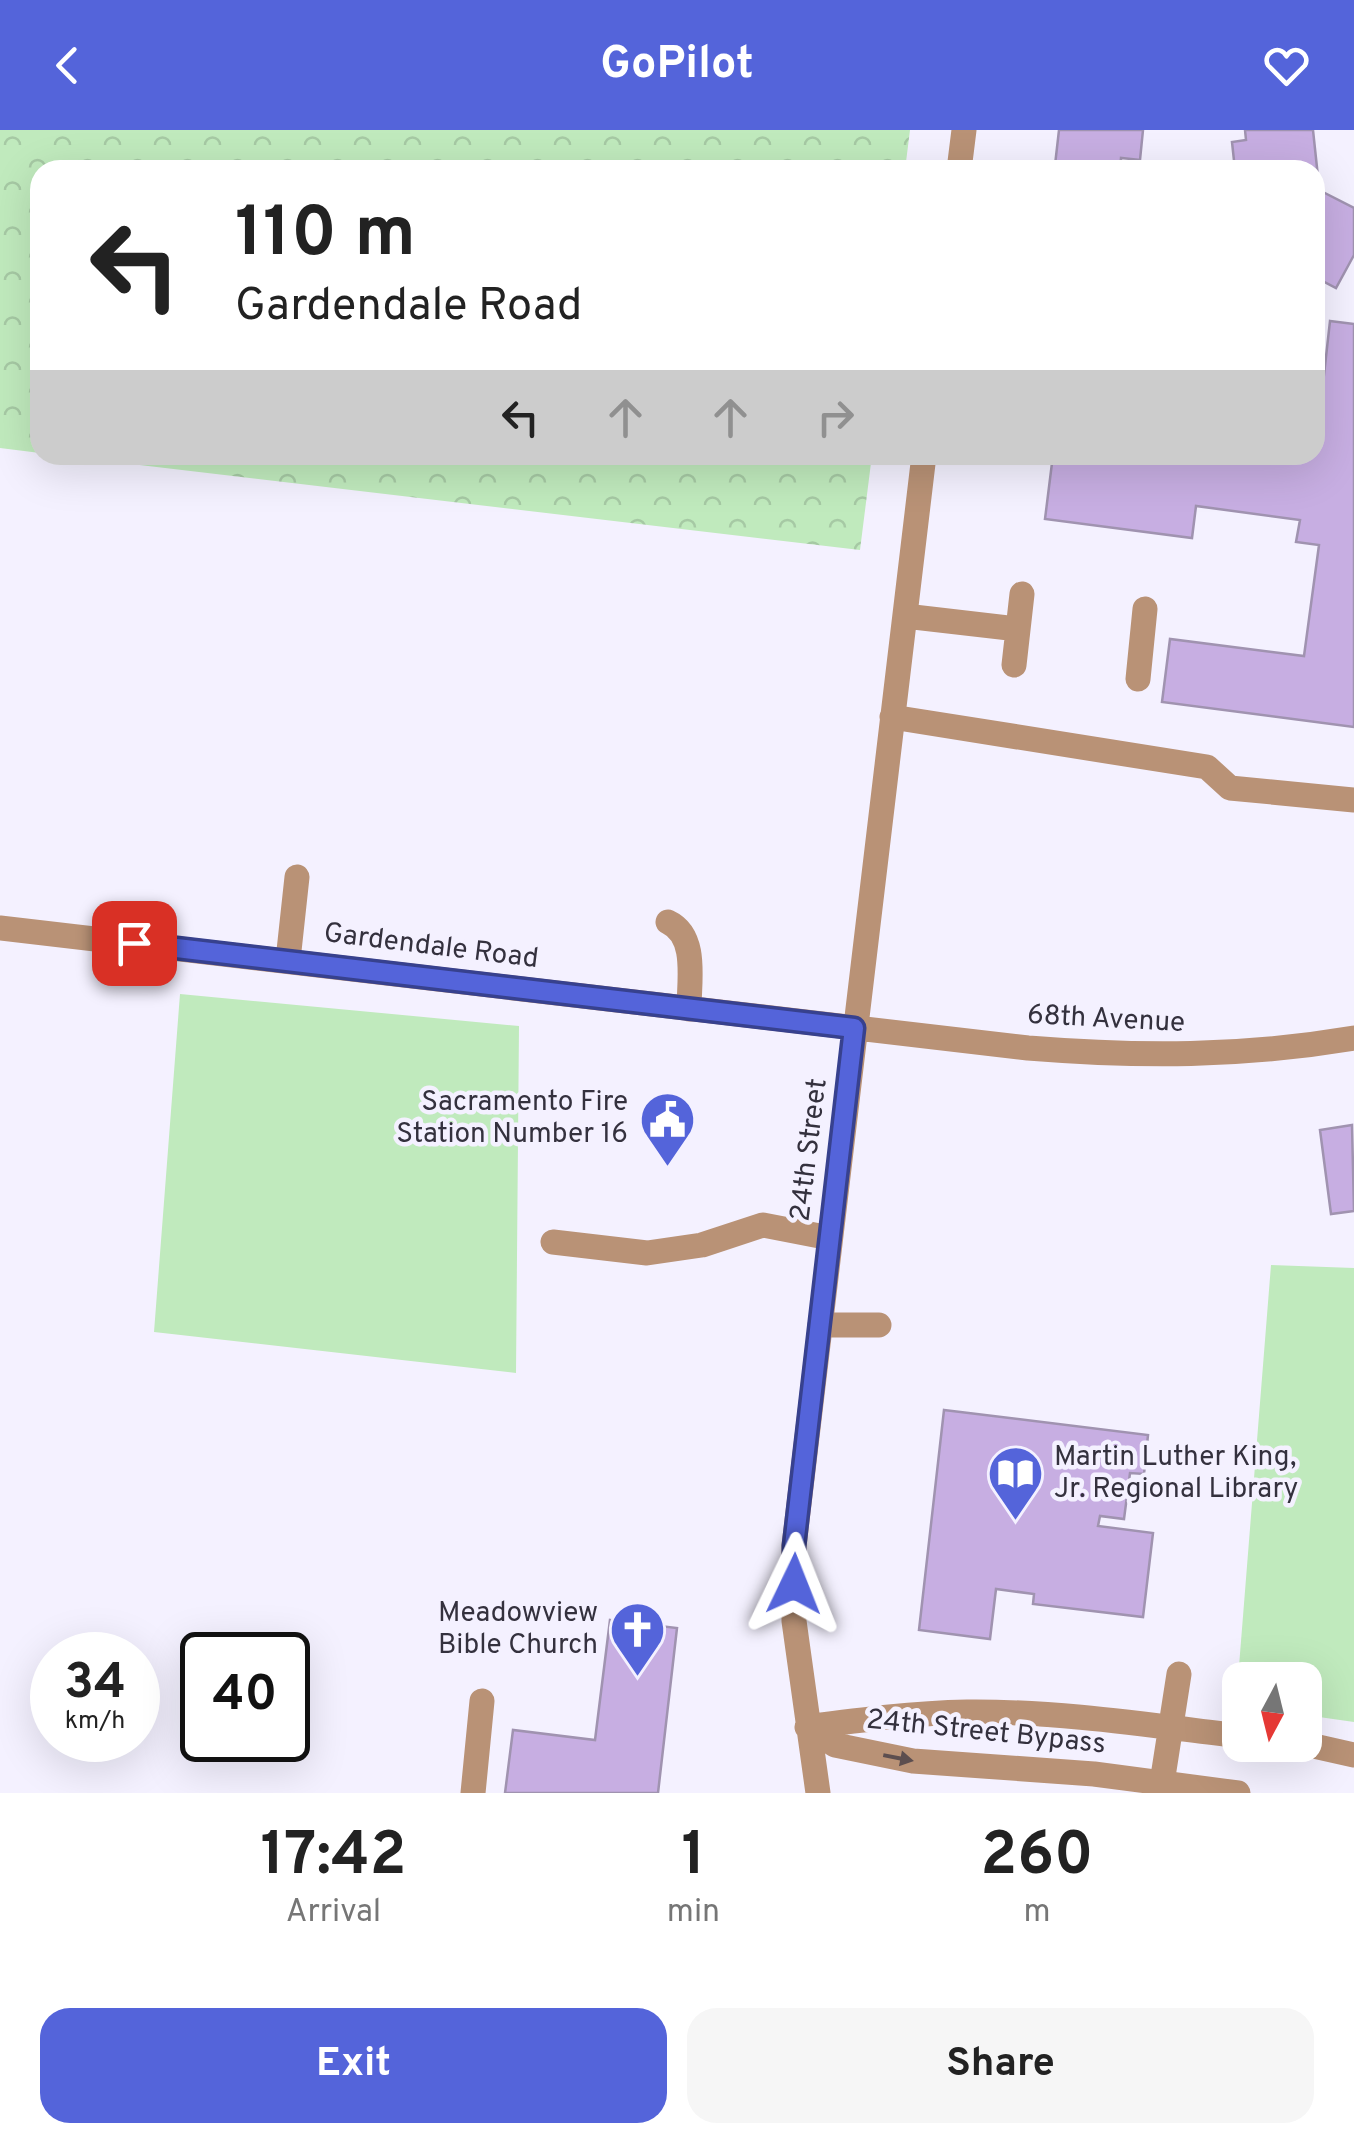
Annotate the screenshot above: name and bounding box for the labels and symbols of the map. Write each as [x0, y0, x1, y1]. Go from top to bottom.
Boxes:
pin [92, 901, 177, 986]
street label: Gardendale Road [322, 916, 540, 978]
street label: 68th Avenue [1026, 998, 1186, 1042]
street label: 24th Street [783, 1076, 837, 1224]
place label: Sacramento Fire Station Number 16 [396, 1085, 628, 1153]
public building icon: Sacramento Fire Station Number 16 [637, 1089, 697, 1168]
place label: Martin Luther King, Jr. Regional Library [1054, 1440, 1298, 1508]
library icon: Martin Luther King, Jr. Regional Library [985, 1444, 1045, 1523]
position arrow [742, 1532, 846, 1636]
place label: Meadowview Bible Church [438, 1596, 598, 1664]
church icon: Meadowview Bible Church [607, 1600, 667, 1679]
speed limit sign: 40 [180, 1632, 310, 1762]
north arrow [1222, 1662, 1322, 1762]
street label: 24th Street Bypass [865, 1703, 1107, 1763]
one-way arrow [883, 1751, 914, 1766]

